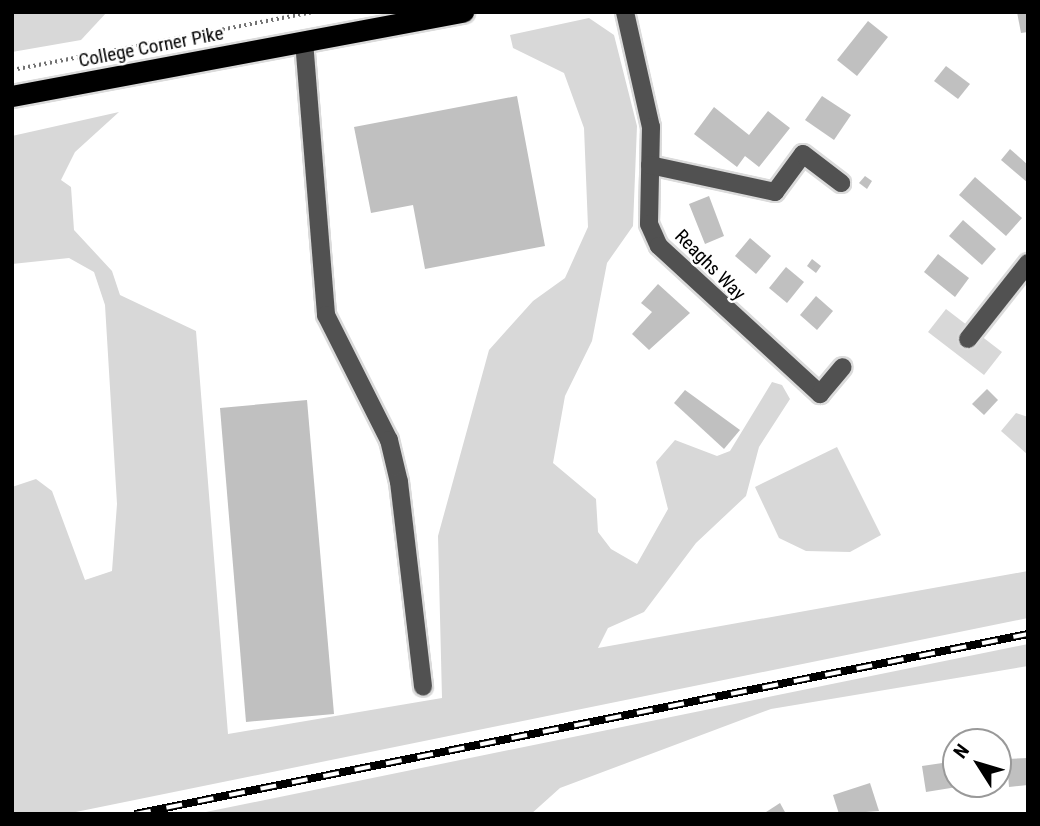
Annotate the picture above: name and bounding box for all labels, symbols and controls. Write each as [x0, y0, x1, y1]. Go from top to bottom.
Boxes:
street label: College Corner Pike [77, 22, 225, 72]
street label: Reaghs Way [670, 225, 750, 305]
north arrow [942, 728, 1012, 798]
text: N [949, 740, 974, 763]

